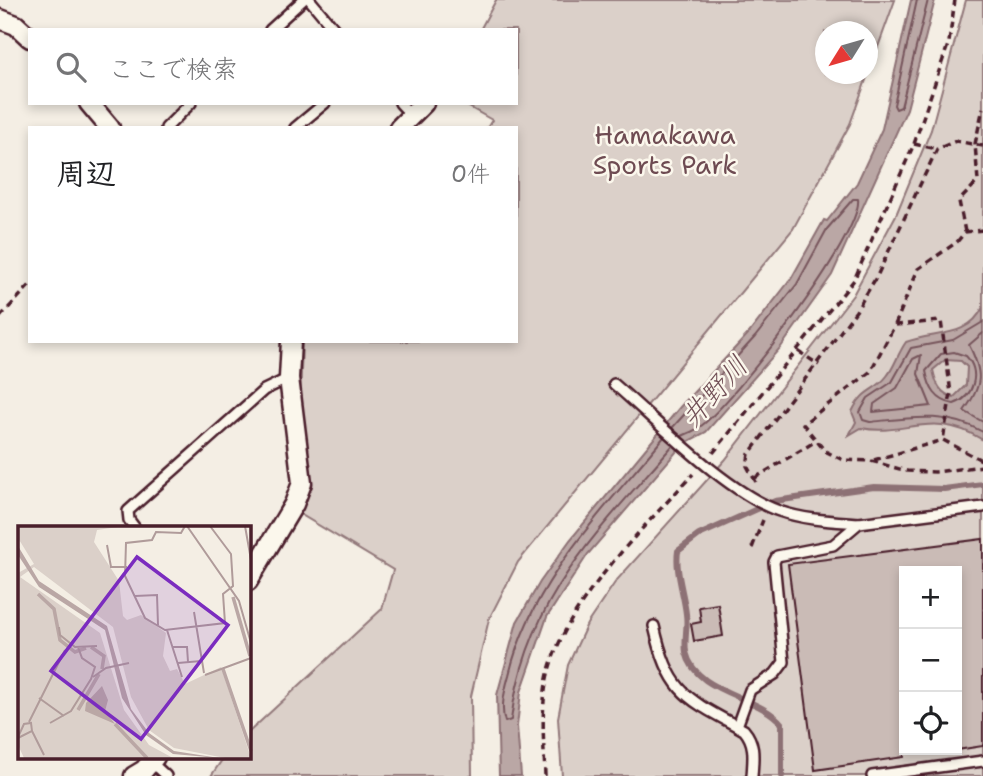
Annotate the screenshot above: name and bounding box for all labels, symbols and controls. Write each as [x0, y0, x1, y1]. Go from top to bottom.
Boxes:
north arrow [815, 21, 878, 84]
search box [28, 28, 518, 105]
icon: search [52, 48, 90, 86]
text: ここで検索 [108, 51, 238, 86]
park label: Hamakawa Sports Park [593, 117, 737, 182]
text: 周辺 [56, 153, 116, 194]
text: 0件 [451, 159, 490, 189]
water label: 井野川 [672, 347, 756, 435]
inset map [18, 526, 250, 758]
map controls [899, 566, 962, 755]
button: + [899, 566, 962, 629]
button: − [899, 629, 962, 692]
button: locate [899, 692, 962, 755]

